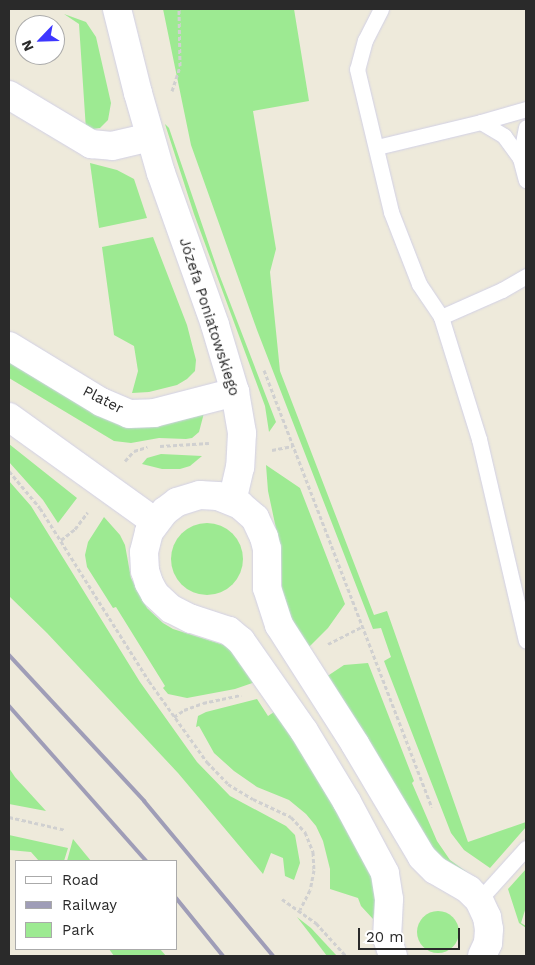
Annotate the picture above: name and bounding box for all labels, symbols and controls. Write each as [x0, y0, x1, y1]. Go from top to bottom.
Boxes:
north arrow [15, 15, 65, 65]
text: N [18, 38, 37, 54]
street label: Józefa Poniatowskiego [175, 235, 243, 399]
street label: Plater [80, 382, 126, 418]
legend [15, 860, 178, 950]
text: Road [62, 871, 99, 889]
text: Railway [62, 896, 117, 914]
scale bar [360, 918, 462, 950]
text: Park [62, 921, 94, 939]
text: 20 m [366, 928, 404, 946]

